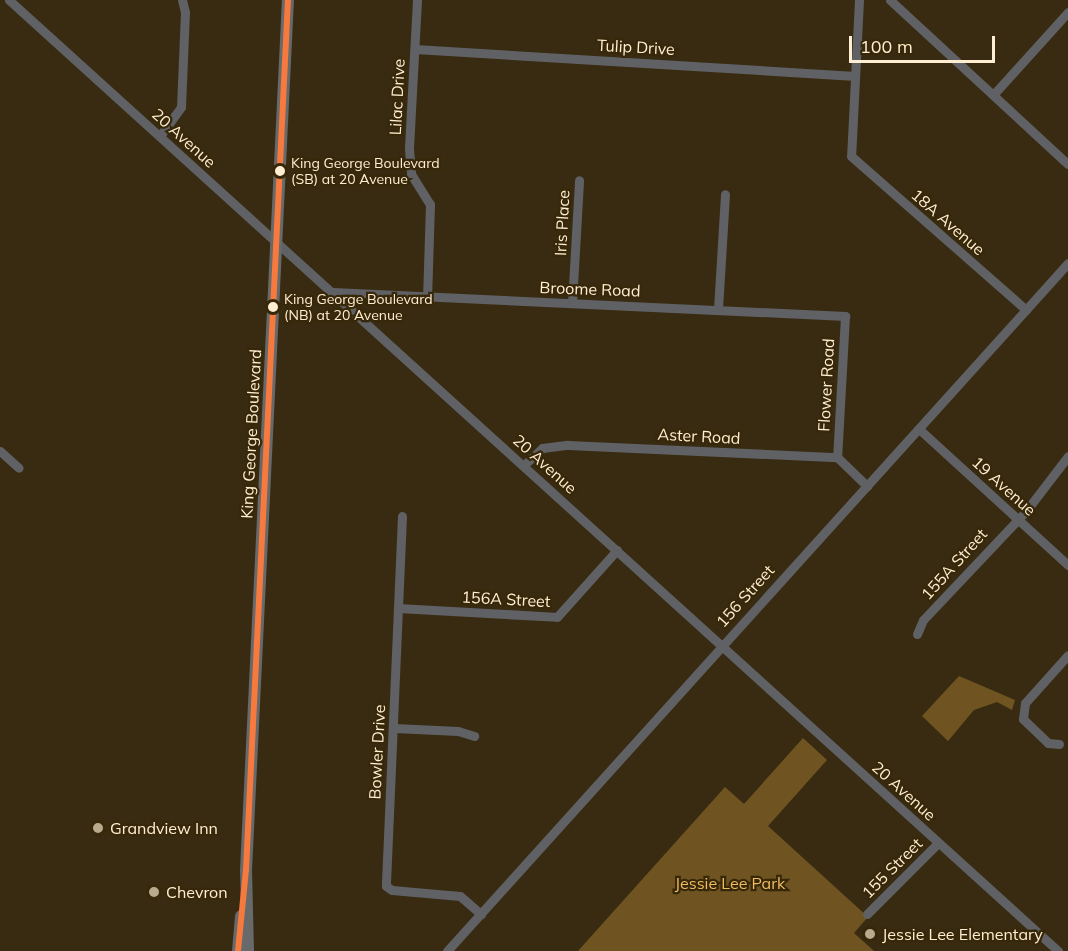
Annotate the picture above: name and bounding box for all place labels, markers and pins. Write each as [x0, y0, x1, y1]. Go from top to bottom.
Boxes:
place label: King George Boulevard (SB) at 20 Avenue [291, 155, 440, 188]
marker: King George Boulevard (SB) at 20 Avenue [274, 165, 286, 177]
place label: King George Boulevard (NB) at 20 Avenue [284, 291, 433, 324]
marker: King George Boulevard (NB) at 20 Avenue [267, 301, 279, 313]
place label: Grandview Inn [110, 818, 218, 838]
marker: Grandview Inn [91, 821, 105, 835]
place label: Chevron [166, 882, 228, 902]
marker: Chevron [147, 885, 161, 899]
place label: Jessie Lee Elementary [882, 924, 1043, 944]
marker: Jessie Lee Elementary [863, 927, 877, 941]

